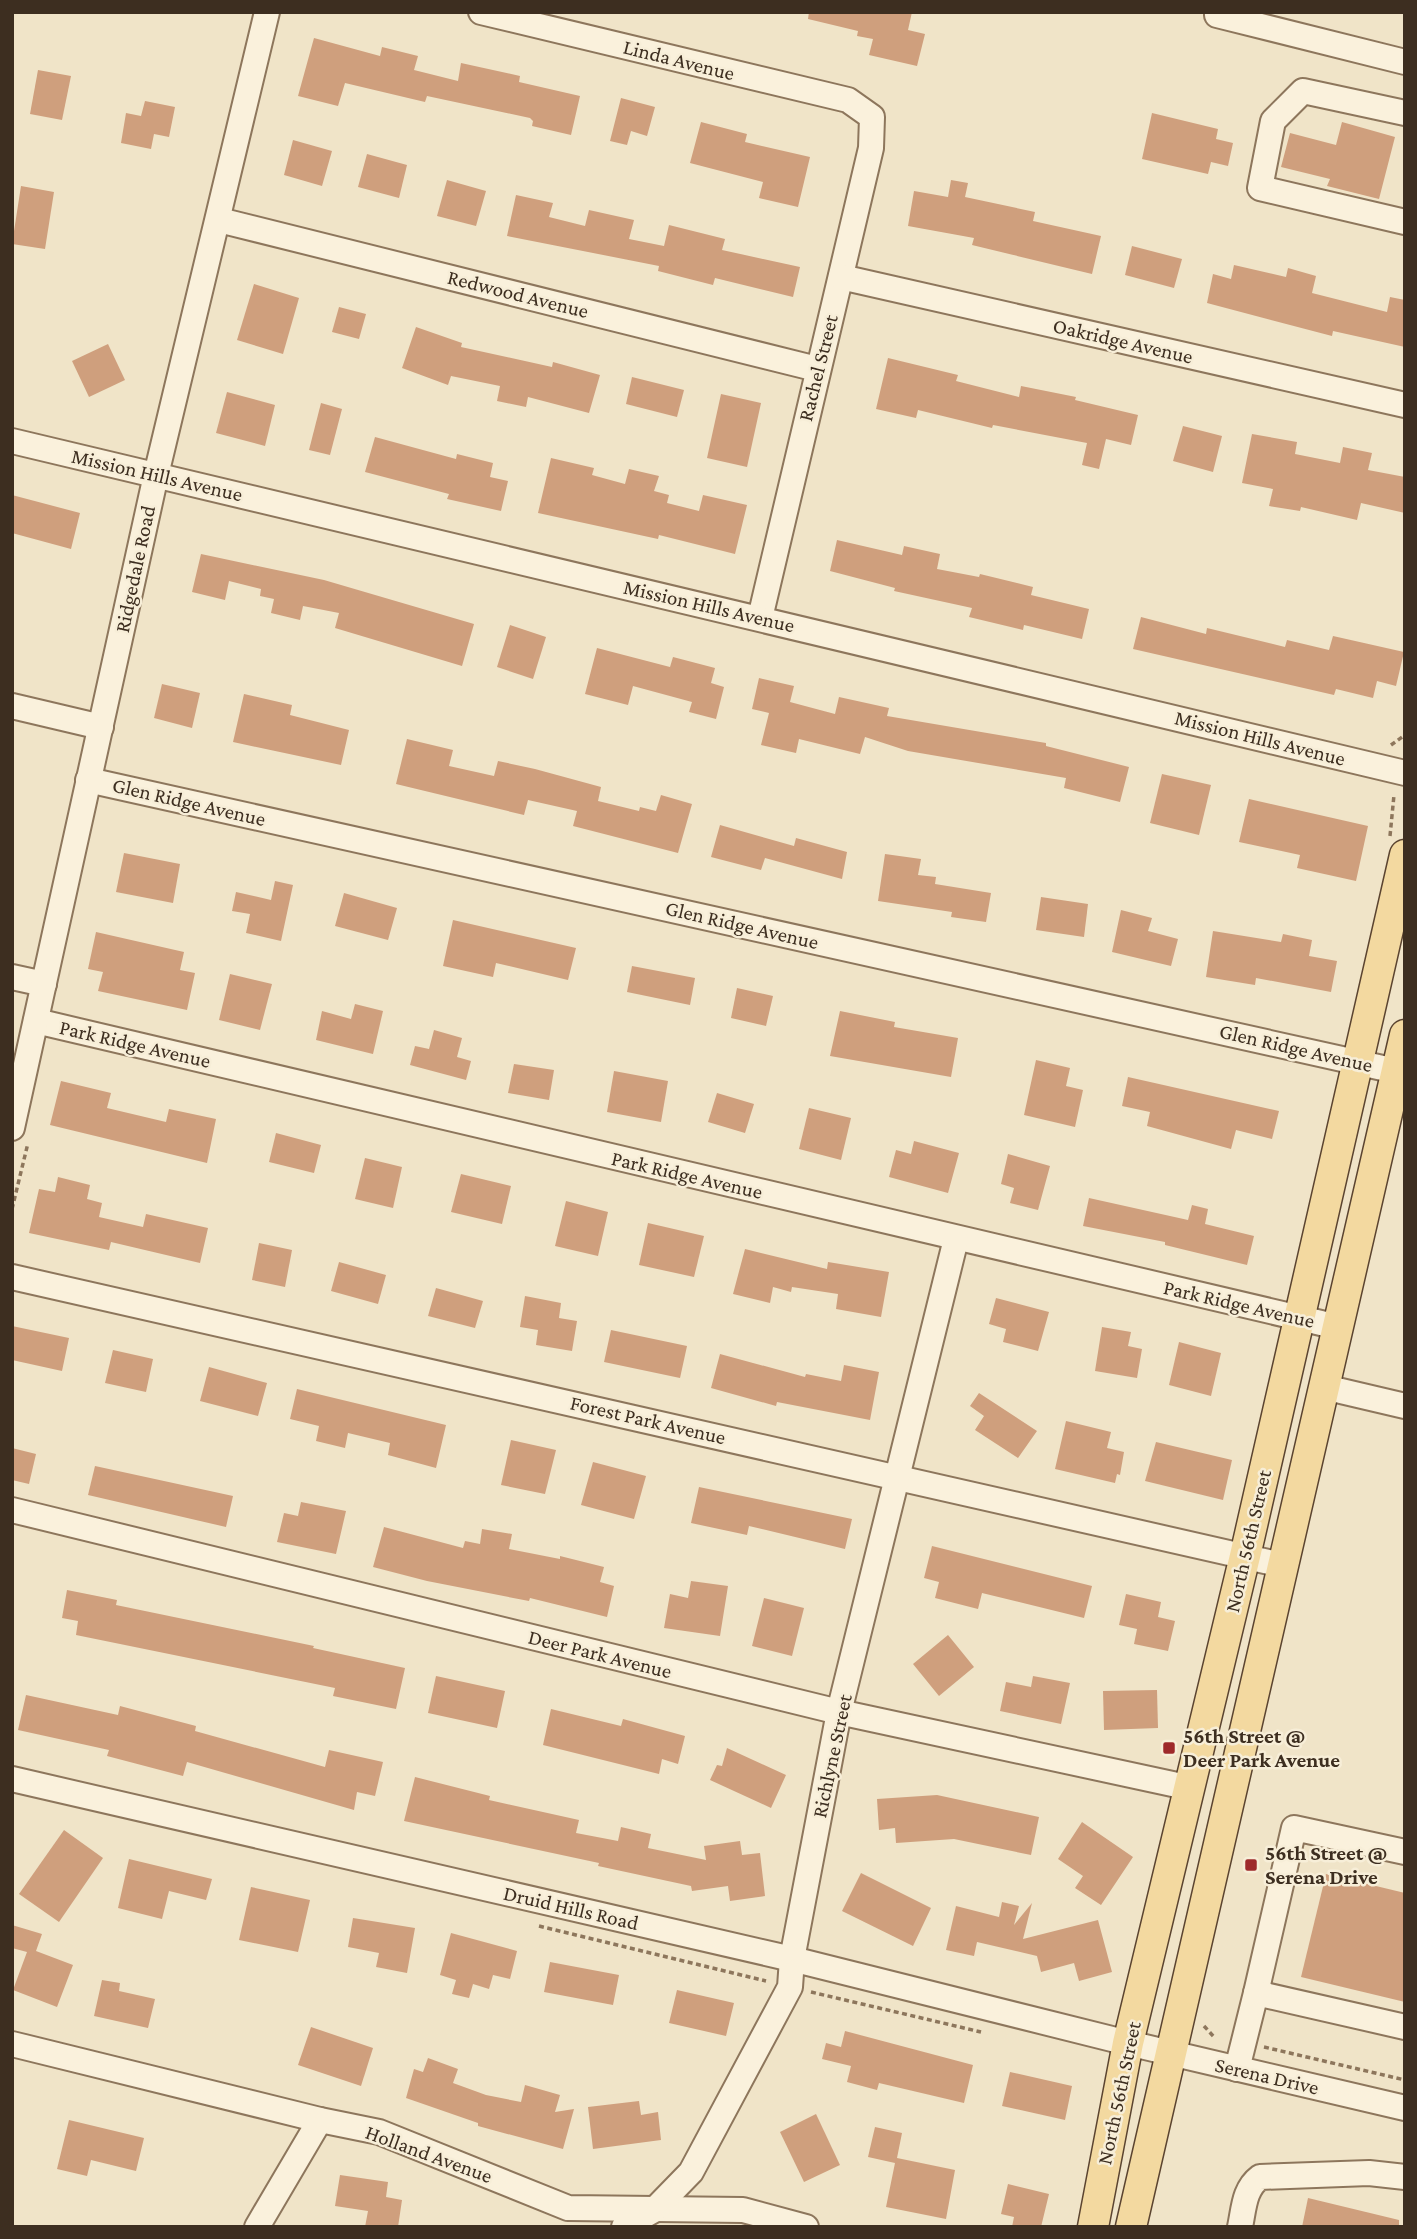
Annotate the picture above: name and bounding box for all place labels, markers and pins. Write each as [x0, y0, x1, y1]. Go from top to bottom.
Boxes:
place label: 56th Street @ Deer Park Avenue [1183, 1724, 1340, 1772]
marker: 56th Street @ Deer Park Avenue [1161, 1740, 1177, 1756]
place label: 56th Street @ Serena Drive [1265, 1841, 1387, 1889]
marker: 56th Street @ Serena Drive [1243, 1857, 1259, 1873]

